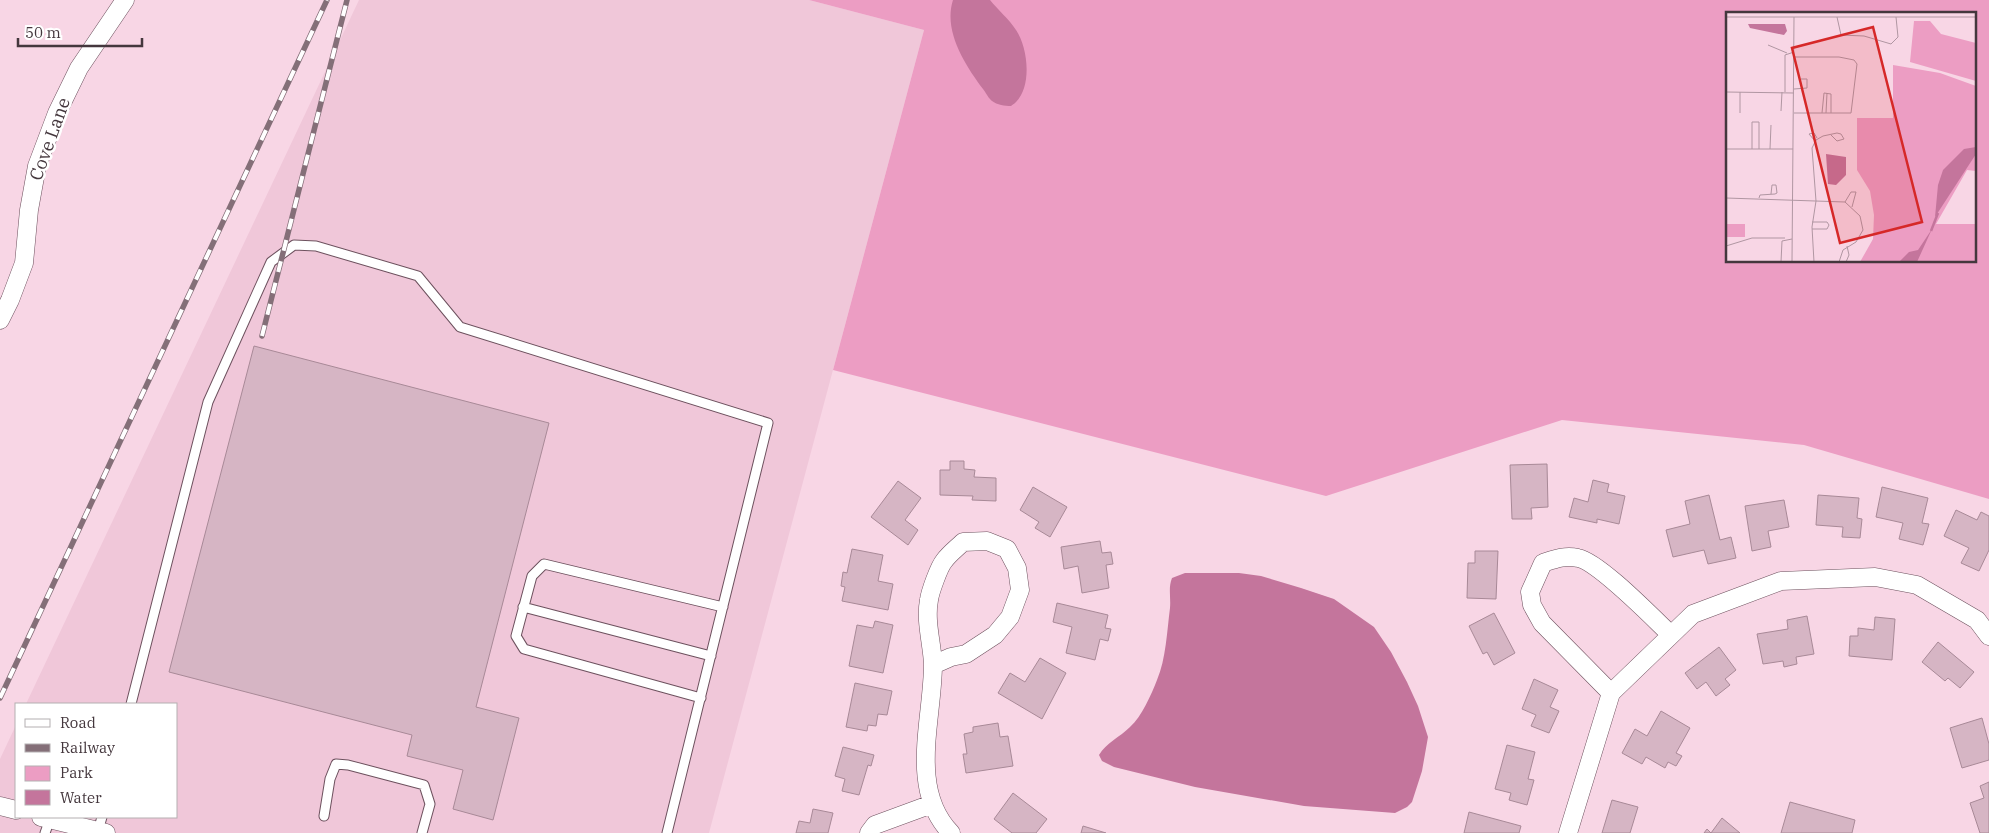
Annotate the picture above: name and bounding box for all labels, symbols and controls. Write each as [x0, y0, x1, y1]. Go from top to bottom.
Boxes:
inset map [1726, 12, 1976, 262]
scale bar [18, 15, 141, 47]
text: 50 m [25, 23, 61, 42]
street label: Cove Lane [24, 94, 75, 183]
legend [15, 703, 178, 818]
text: Road [60, 713, 96, 732]
text: Railway [60, 738, 115, 757]
text: Park [60, 763, 93, 782]
text: Water [60, 788, 102, 807]

